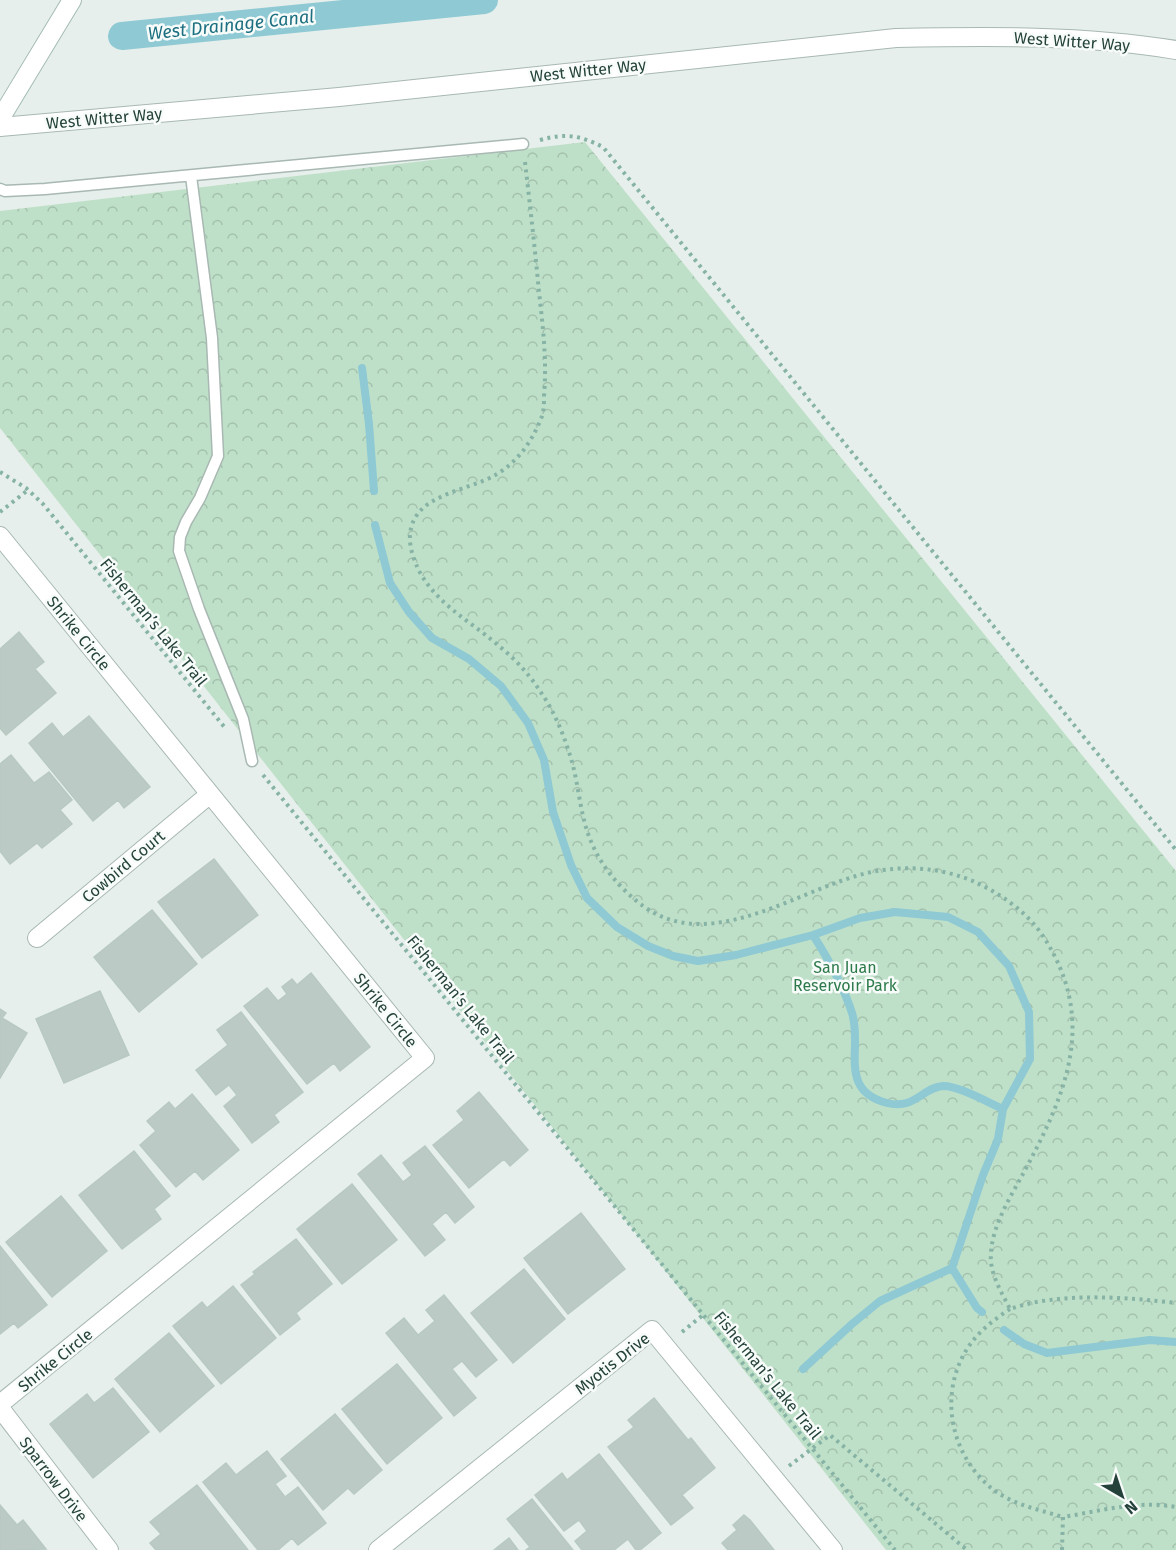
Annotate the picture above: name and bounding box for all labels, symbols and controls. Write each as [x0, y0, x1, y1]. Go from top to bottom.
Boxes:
water label: West Drainage Canal [147, 5, 315, 45]
street label: West Witter Way [1013, 28, 1131, 55]
street label: West Witter Way [529, 55, 647, 86]
street label: West Witter Way [45, 104, 163, 133]
street label: Fisherman’s Lake Trail [96, 554, 211, 690]
street label: Shrike Circle [43, 592, 114, 674]
street label: Cowbird Court [78, 826, 169, 907]
street label: Fisherman’s Lake Trail [403, 931, 518, 1067]
park label: San Juan Reservoir Park [793, 958, 898, 995]
street label: Shrike Circle [350, 969, 421, 1051]
street label: Fisherman’s Lake Trail [710, 1307, 825, 1443]
street label: Shrike Circle [14, 1325, 96, 1396]
street label: Myotis Drive [571, 1328, 653, 1398]
street label: Sparrow Drive [16, 1433, 92, 1525]
north arrow [1092, 1466, 1152, 1526]
text: N [1121, 1497, 1141, 1518]

